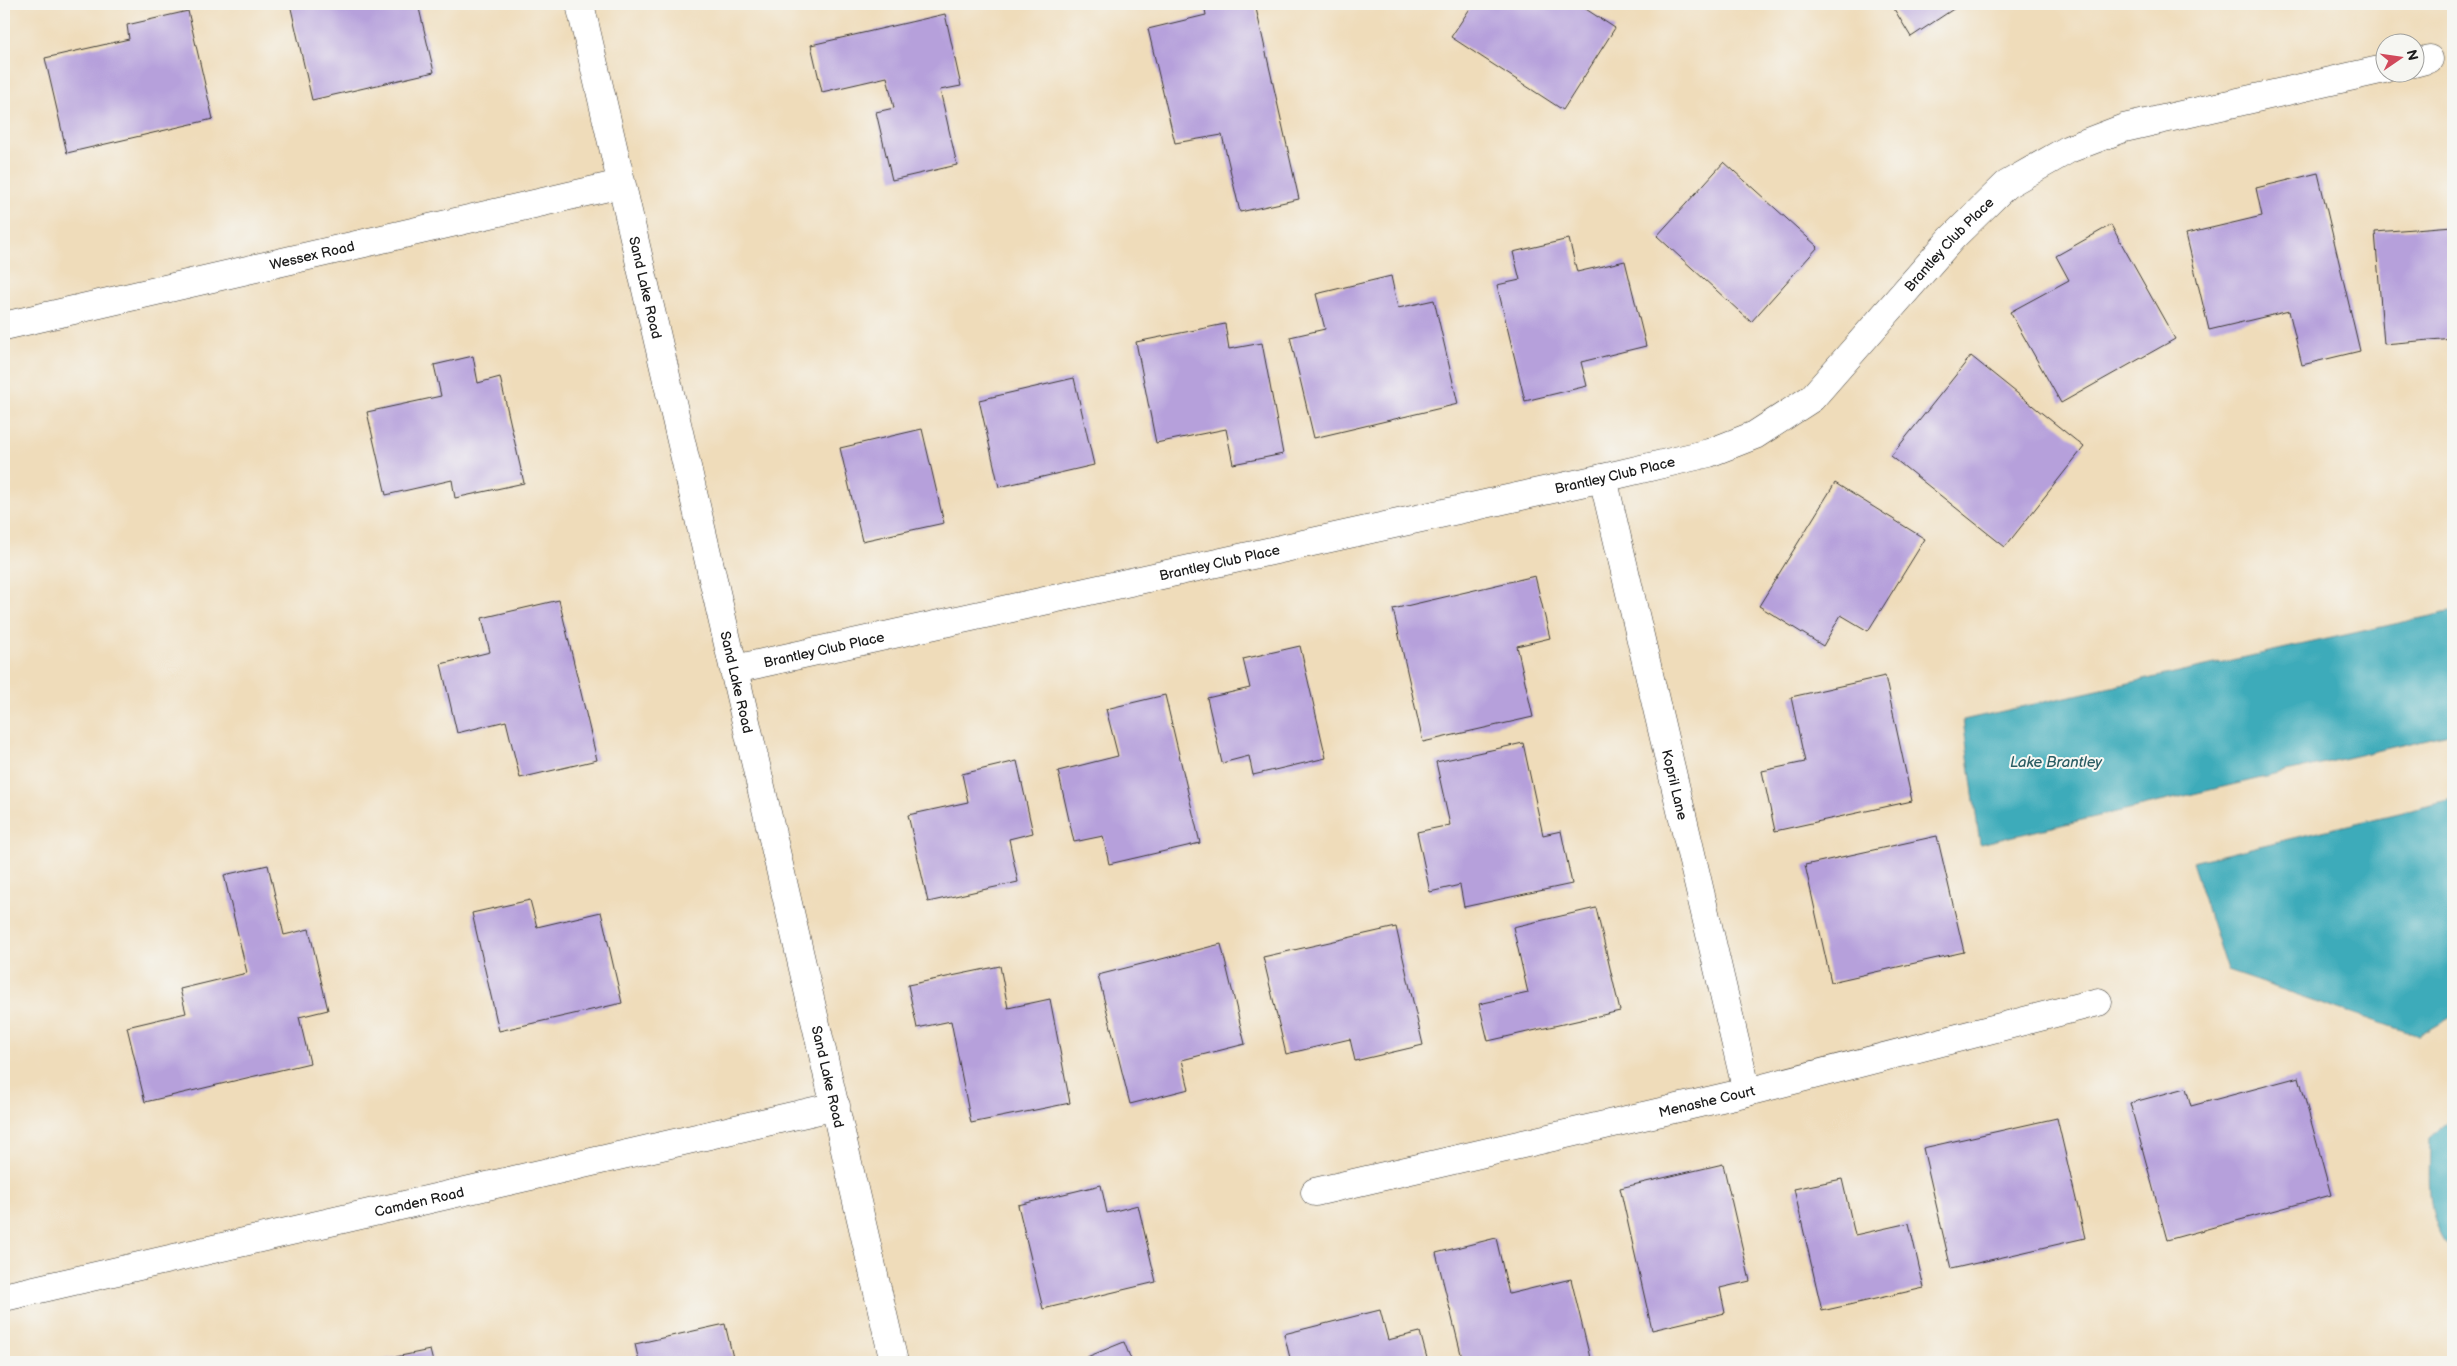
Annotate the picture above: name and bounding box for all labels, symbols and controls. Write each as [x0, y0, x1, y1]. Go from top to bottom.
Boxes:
north arrow [2374, 32, 2424, 82]
text: N [2403, 48, 2422, 62]
street label: Brantley Club Place [1901, 193, 1997, 295]
street label: Sand Lake Road [626, 235, 666, 340]
street label: Wessex Road [268, 237, 356, 273]
street label: Brantley Club Place [1553, 453, 1677, 497]
street label: Brantley Club Place [1157, 541, 1281, 584]
street label: Brantley Club Place [762, 628, 886, 671]
street label: Sand Lake Road [717, 629, 757, 735]
street label: Kopril Lane [1658, 748, 1691, 822]
water label: Lake Brantley [2010, 753, 2103, 772]
street label: Sand Lake Road [808, 1024, 848, 1129]
street label: Menashe Court [1657, 1082, 1757, 1121]
street label: Camden Road [373, 1183, 466, 1220]

